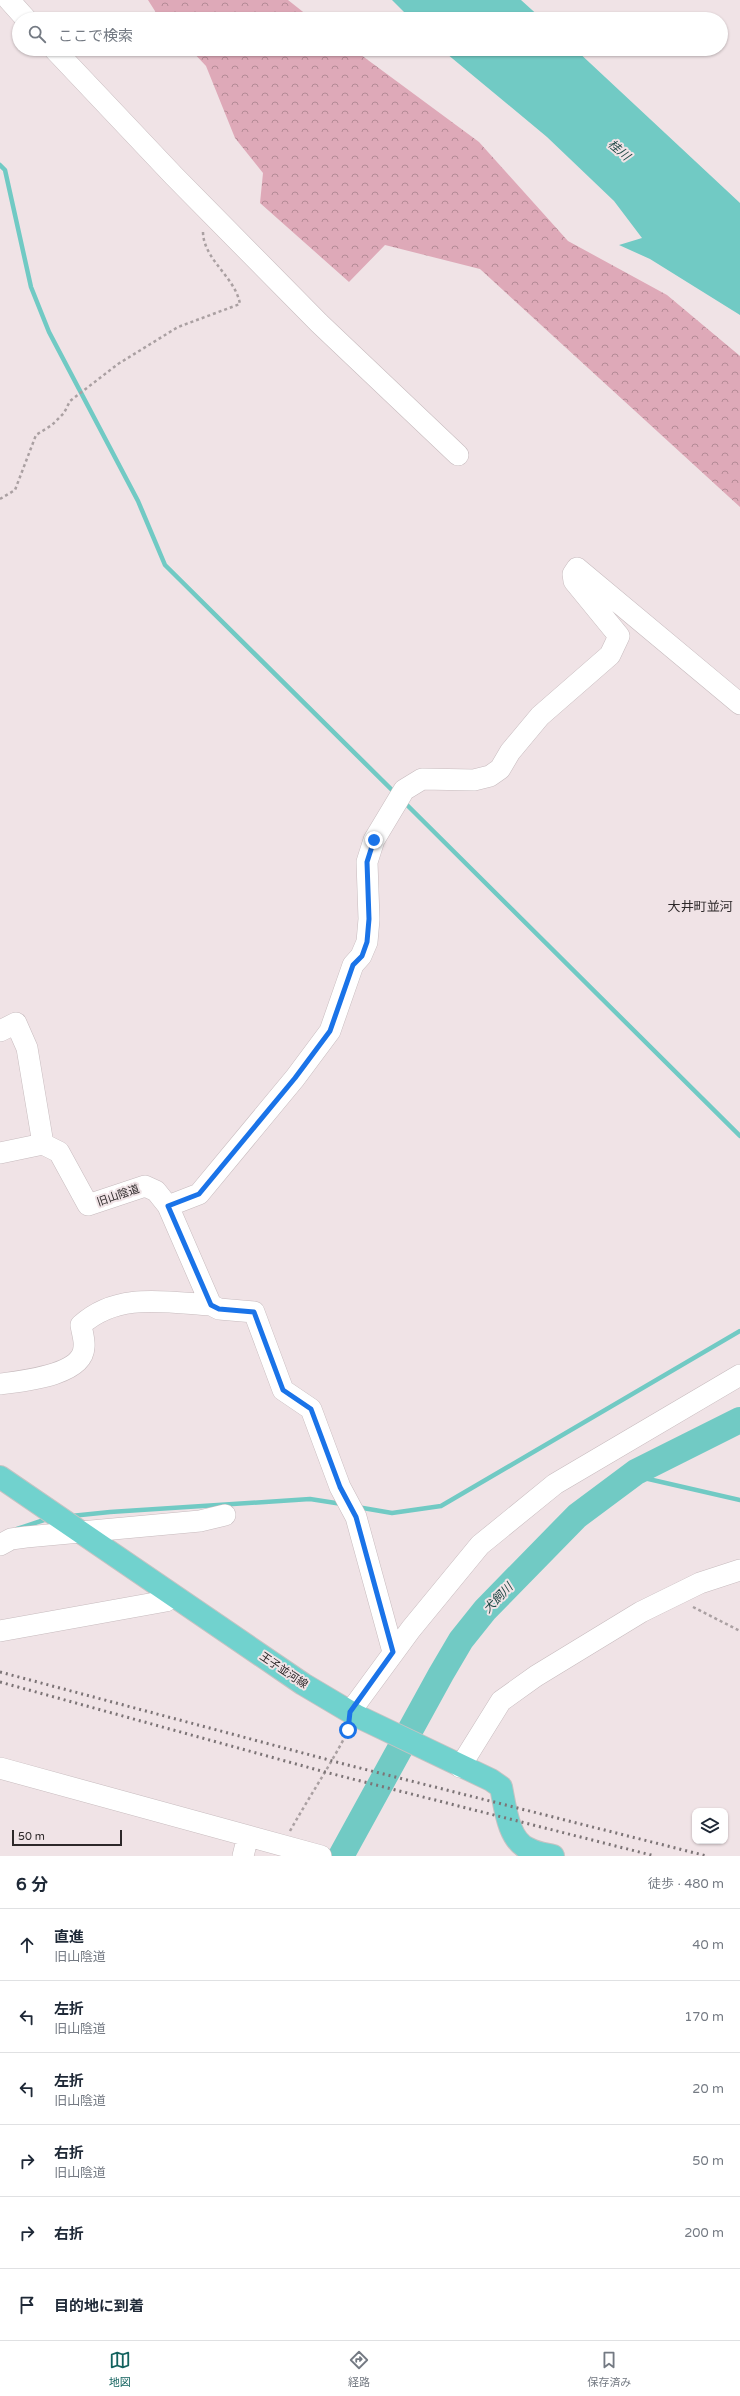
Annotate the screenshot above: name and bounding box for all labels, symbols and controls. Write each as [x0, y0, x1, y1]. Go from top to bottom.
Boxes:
search box [12, 12, 728, 56]
icon: search [26, 23, 48, 45]
text: ここで検索 [58, 27, 133, 45]
water label: 桂川 [605, 137, 634, 164]
route end [365, 831, 383, 849]
district label: 大井町並河 [667, 899, 733, 915]
street label: 旧山陰道 [95, 1182, 141, 1209]
water label: 犬飼川 [480, 1579, 517, 1616]
street label: 王子並河線 [257, 1650, 310, 1691]
route start [339, 1721, 357, 1739]
map controls [692, 1808, 728, 1844]
button: layers [692, 1808, 728, 1844]
scale bar [12, 1828, 122, 1847]
text: 50 m [18, 1830, 45, 1843]
text: 6 分 [16, 1874, 48, 1895]
text: 徒歩 · 480 m [648, 1876, 724, 1892]
text: 直進 [54, 1928, 84, 1946]
icon: ahead [16, 1934, 38, 1956]
text: 40 m [692, 1937, 724, 1953]
text: 旧山陰道 [54, 1949, 106, 1965]
text: 左折 [54, 2000, 84, 2018]
icon: left [16, 2006, 38, 2028]
text: 170 m [684, 2009, 724, 2025]
text: 旧山陰道 [54, 2021, 106, 2037]
text: 左折 [54, 2072, 84, 2090]
icon: left [16, 2078, 38, 2100]
text: 20 m [692, 2081, 724, 2097]
text: 旧山陰道 [54, 2093, 106, 2109]
text: 右折 [54, 2144, 84, 2162]
icon: right [16, 2150, 38, 2172]
text: 50 m [692, 2153, 724, 2169]
text: 旧山陰道 [54, 2165, 106, 2181]
icon: right [16, 2222, 38, 2244]
text: 右折 [54, 2225, 84, 2243]
text: 200 m [684, 2225, 724, 2241]
icon: arrive [16, 2294, 38, 2316]
text: 目的地に到着 [54, 2297, 144, 2315]
tab: 地図 [109, 2349, 131, 2389]
tab: 経路 [348, 2349, 370, 2389]
tab: 保存済み [587, 2349, 631, 2389]

